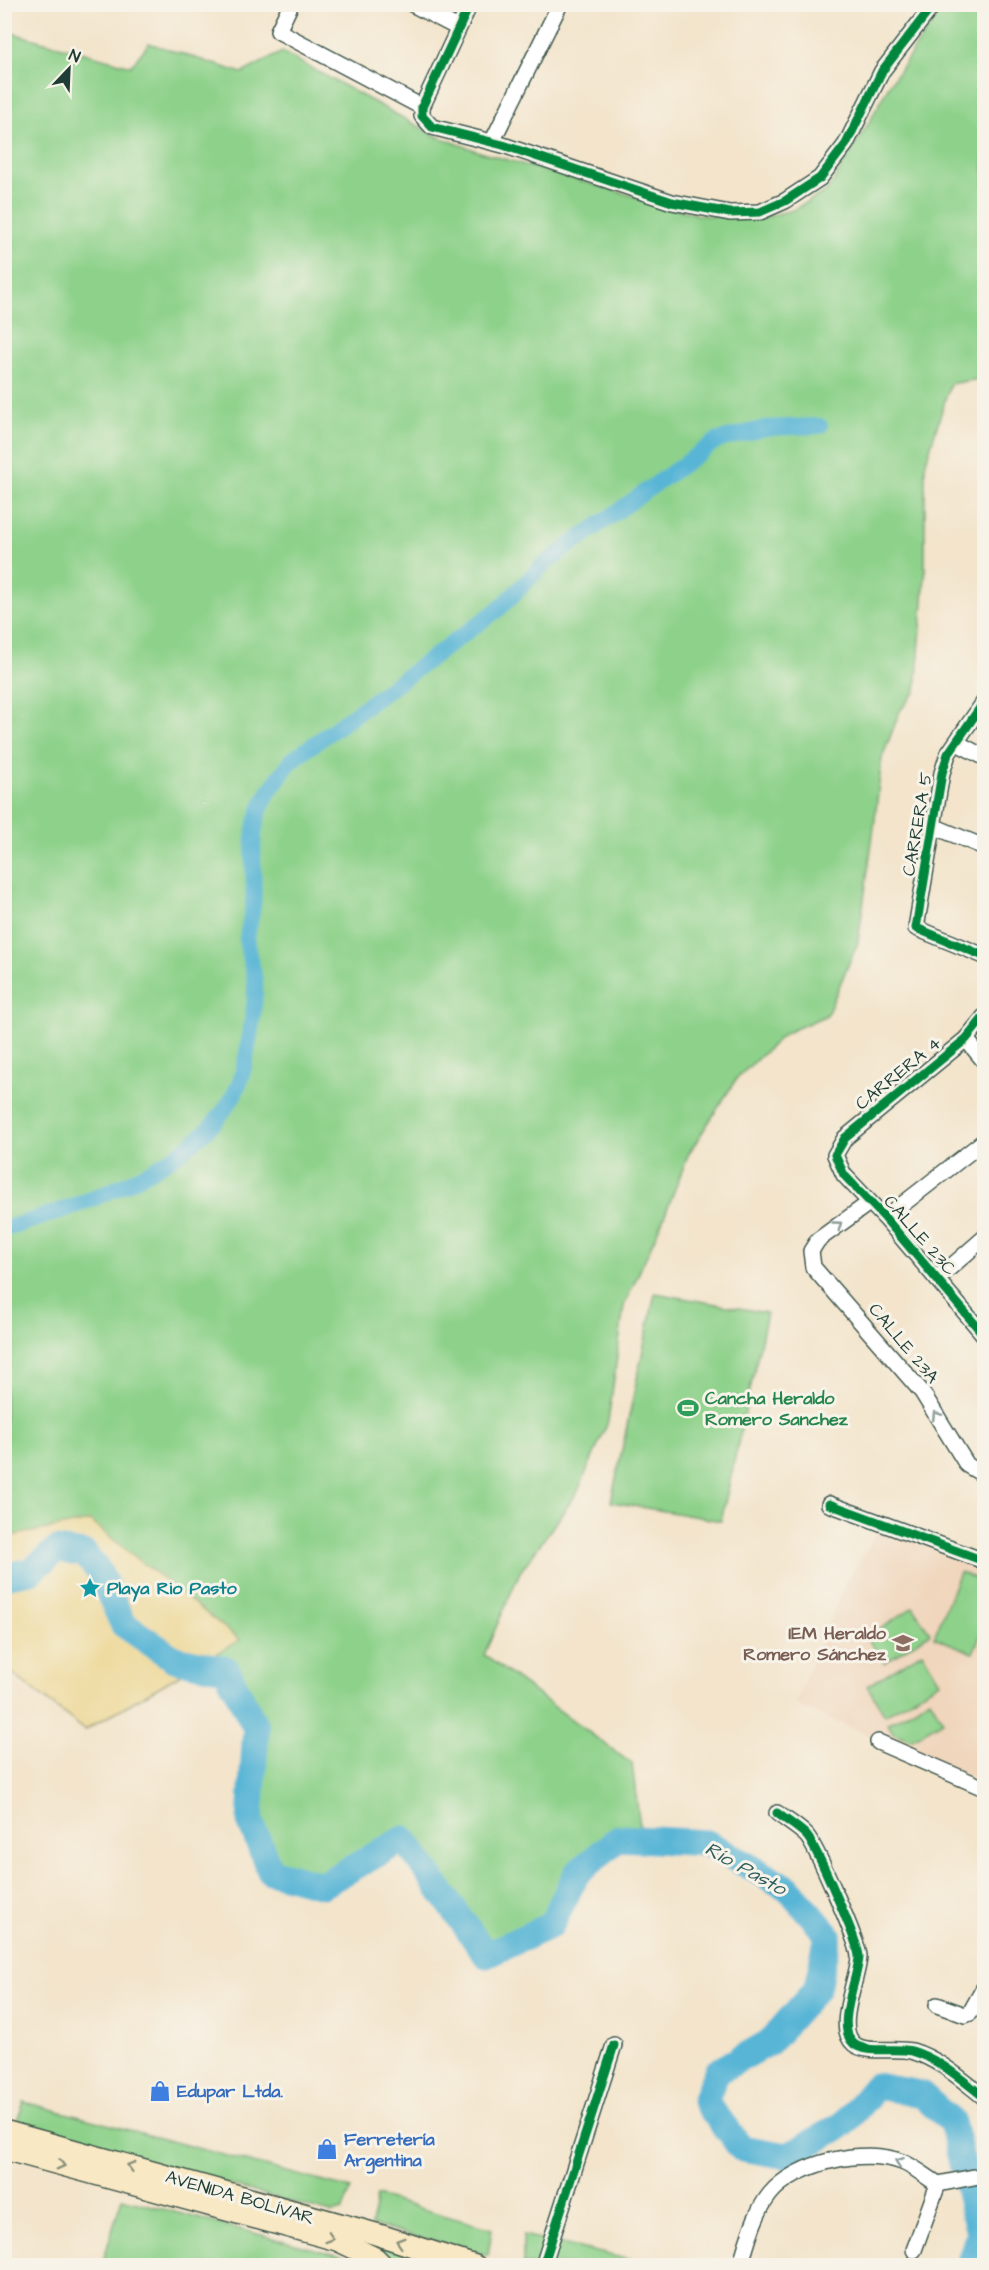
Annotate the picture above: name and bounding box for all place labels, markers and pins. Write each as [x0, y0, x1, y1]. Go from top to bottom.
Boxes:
place label: Cancha Heraldo Romero Sanchez [705, 1386, 849, 1432]
sports icon: Cancha Heraldo Romero Sanchez [676, 1396, 700, 1420]
place icon: Playa Rio Pasto [78, 1576, 102, 1600]
place label: Playa Rio Pasto [107, 1576, 238, 1602]
place label: IEM Heraldo Romero Sánchez [743, 1621, 887, 1667]
school or university icon: IEM Heraldo Romero Sánchez [891, 1631, 915, 1655]
shop icon: Edupar Ltda. [148, 2079, 172, 2103]
place label: Edupar Ltda. [177, 2079, 283, 2104]
place label: Ferretería Argentina [344, 2127, 435, 2174]
shop icon: Ferretería Argentina [315, 2137, 339, 2161]

